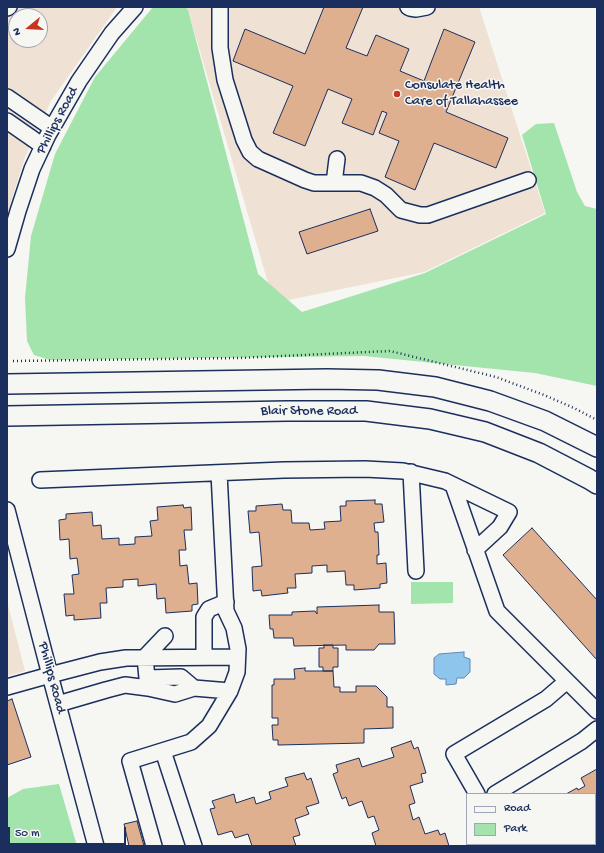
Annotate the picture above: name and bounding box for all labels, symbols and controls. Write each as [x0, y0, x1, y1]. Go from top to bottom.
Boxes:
north arrow [8, 8, 48, 48]
text: N [11, 26, 24, 37]
place label: Consulate Health Care of Tallahassee [405, 78, 518, 110]
street label: Phillips Road [33, 85, 83, 157]
marker: Consulate Health Care of Tallahassee [392, 89, 402, 99]
street label: Blair Stone Road [261, 404, 357, 420]
street label: Phillips Road [33, 640, 69, 716]
legend [466, 793, 596, 845]
text: Road [504, 802, 530, 816]
scale bar [10, 819, 128, 845]
text: Park [504, 822, 527, 836]
text: 50 m [15, 827, 40, 841]

